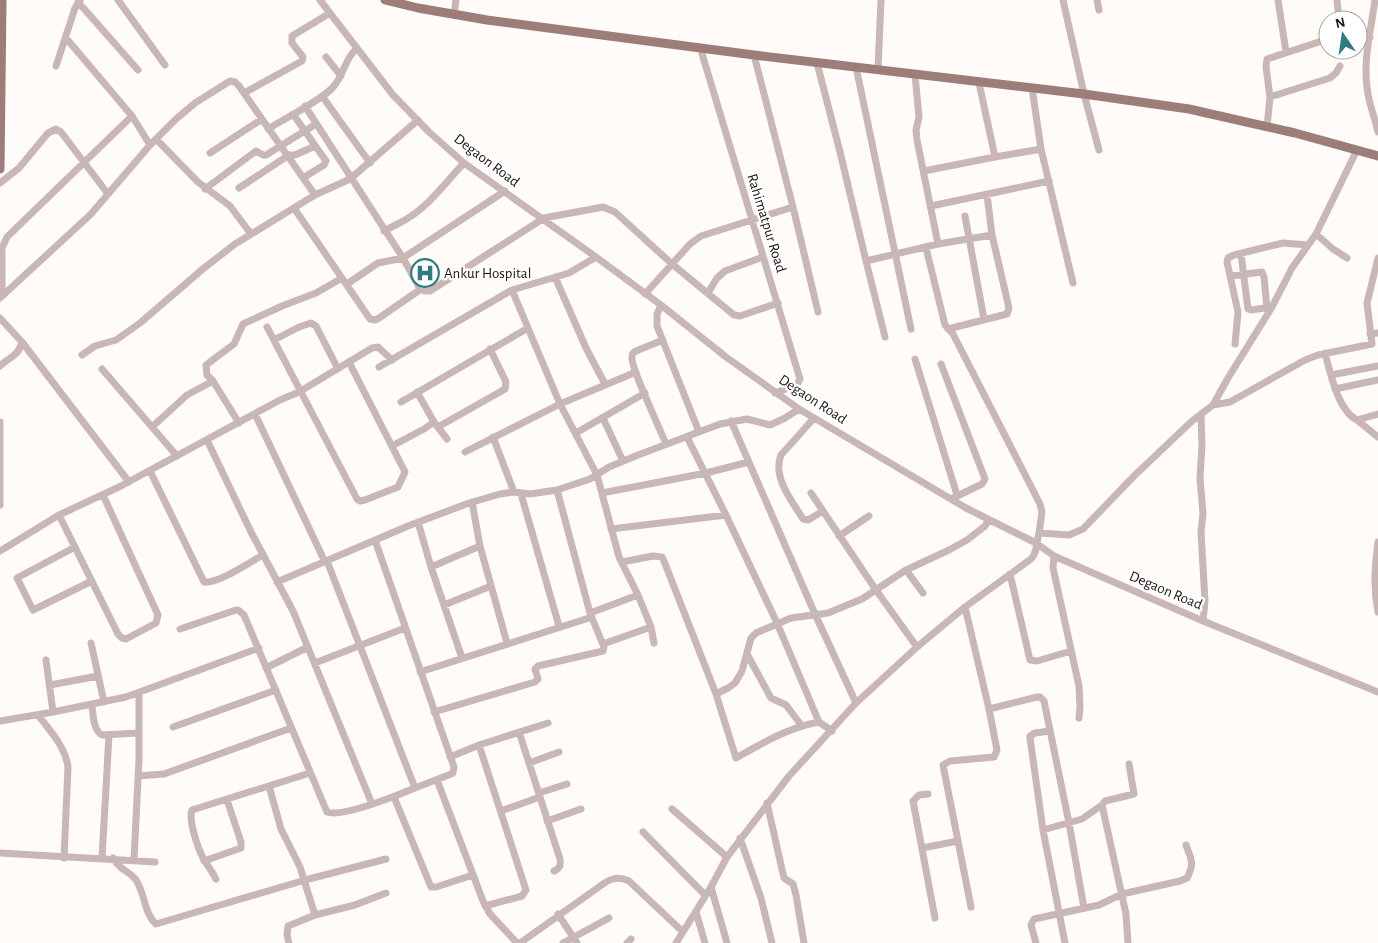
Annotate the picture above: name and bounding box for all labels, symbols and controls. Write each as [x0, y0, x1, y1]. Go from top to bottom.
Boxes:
north arrow [1318, 10, 1368, 60]
text: N [1334, 15, 1347, 31]
street label: Degaon Road [451, 131, 522, 190]
street label: Rahimatpur Road [744, 172, 789, 275]
hospital icon: Ankur Hospital [410, 258, 440, 288]
place label: Ankur Hospital [444, 266, 531, 281]
street label: Degaon Road [776, 372, 850, 427]
street label: Degaon Road [1127, 568, 1205, 613]

